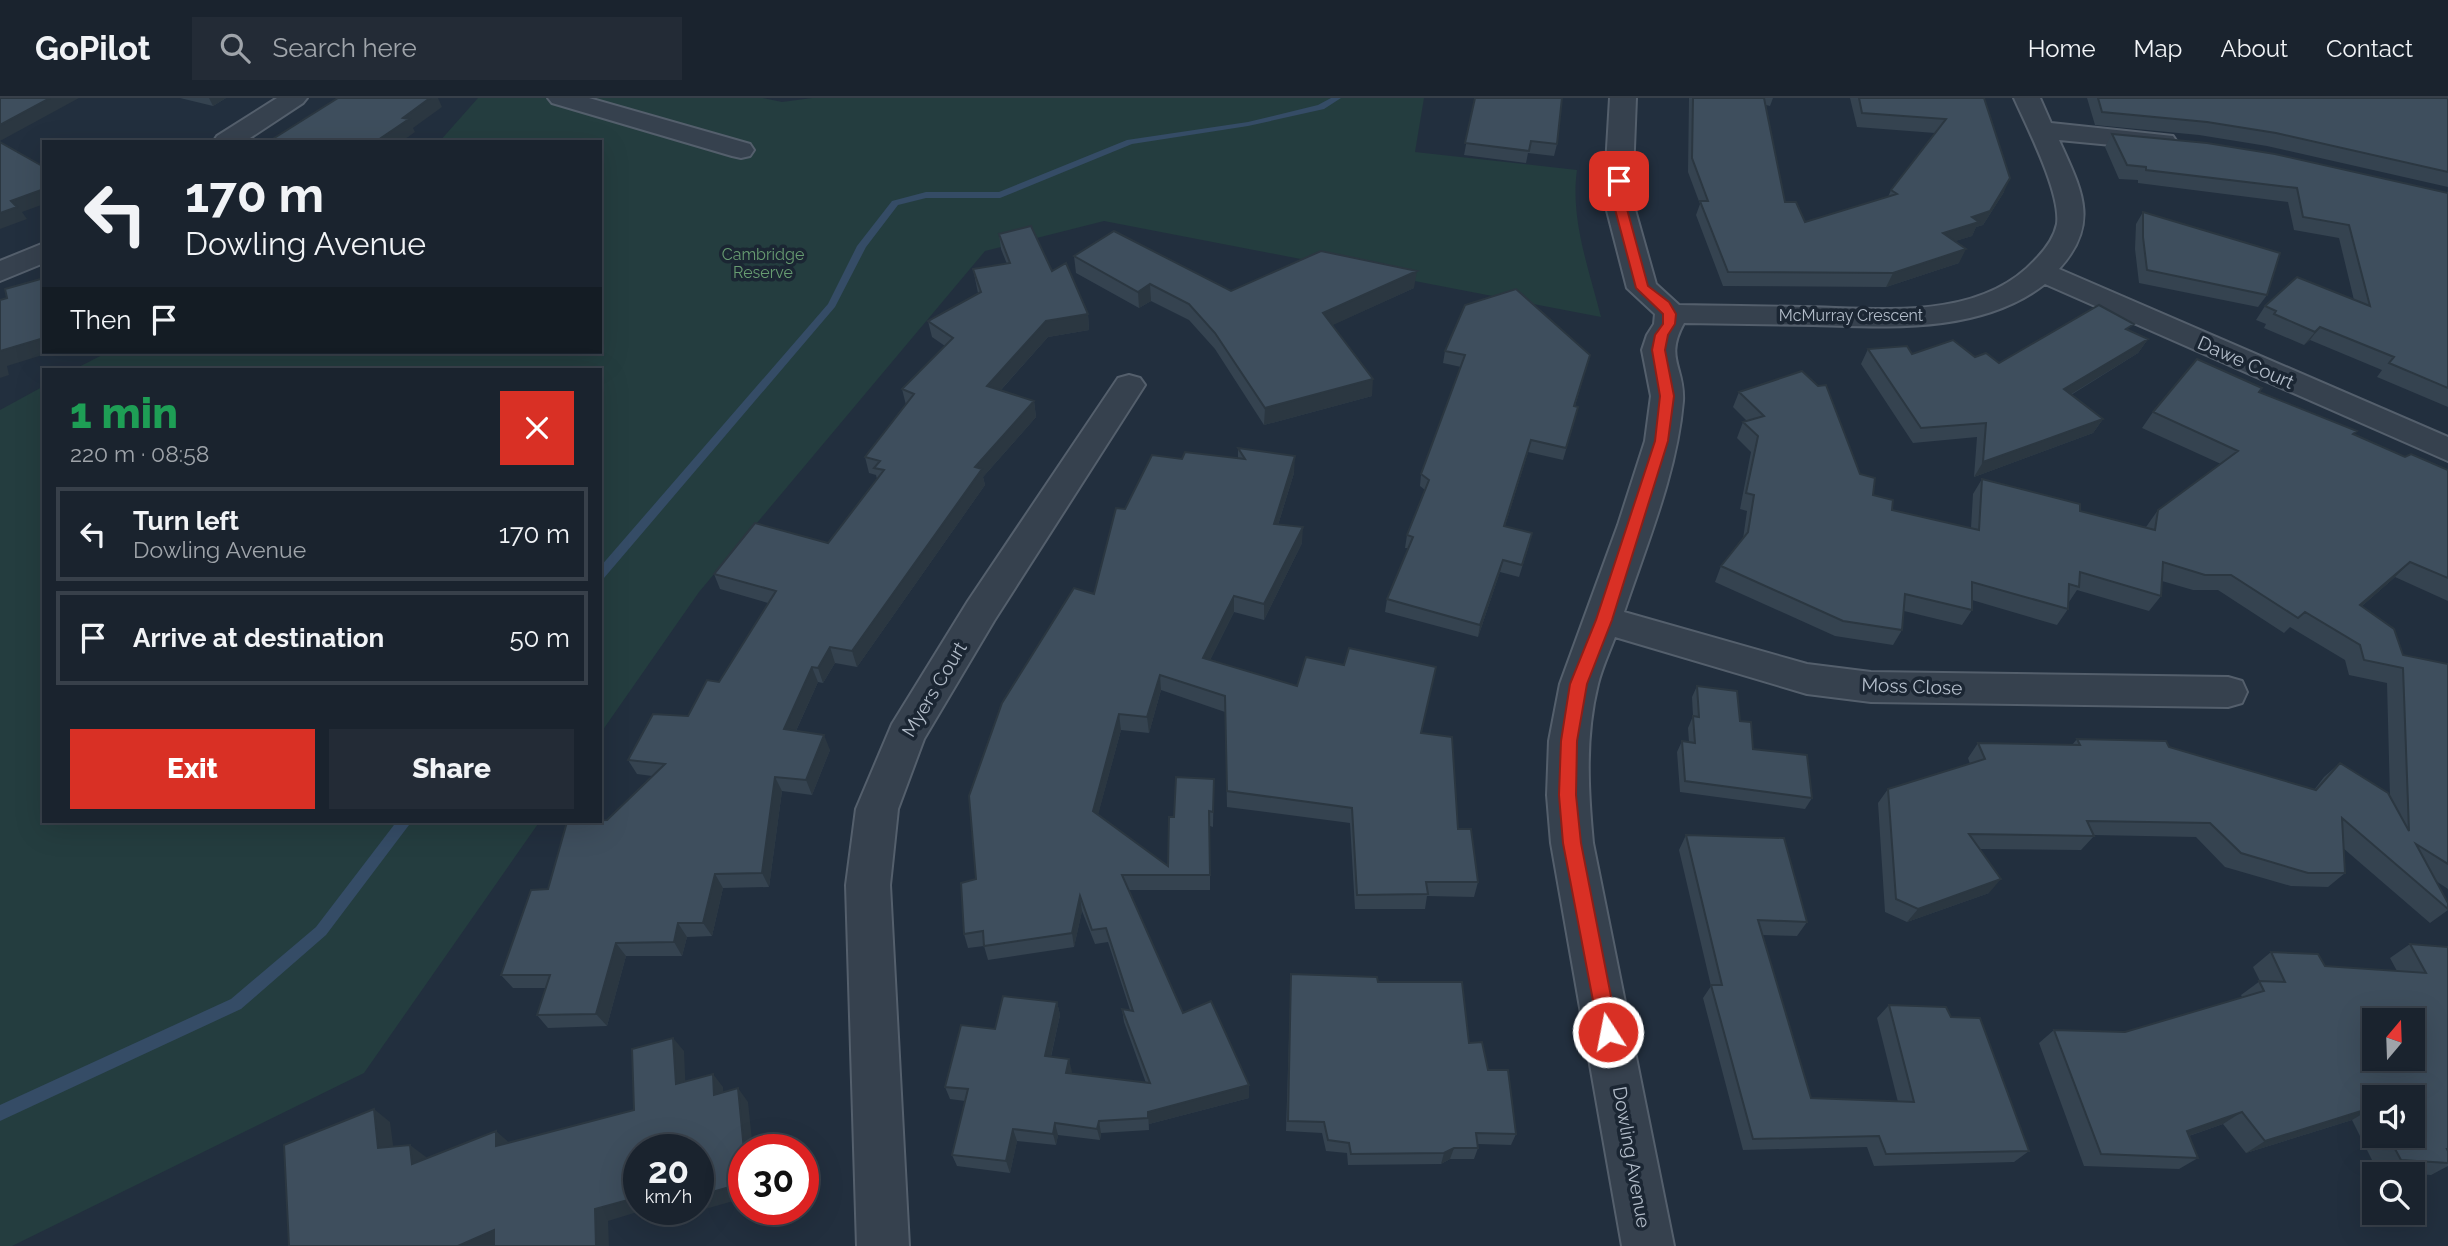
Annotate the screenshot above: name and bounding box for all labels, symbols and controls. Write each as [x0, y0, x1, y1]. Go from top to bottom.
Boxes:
search box [192, 17, 682, 80]
text: GoPilot [35, 29, 150, 68]
icon: search [216, 29, 254, 67]
text: Search here [272, 33, 417, 63]
text: Home [2028, 34, 2096, 63]
text: Map [2134, 34, 2182, 63]
text: About [2220, 34, 2288, 63]
text: Contact [2326, 34, 2413, 63]
pin [1589, 151, 1649, 211]
icon: arrive [1600, 162, 1638, 200]
text: 170 m [185, 166, 324, 223]
icon: left [70, 168, 161, 259]
text: Dowling Avenue [185, 225, 426, 262]
park label: Cambridge Reserve [722, 245, 804, 282]
icon: arrive [145, 301, 183, 339]
text: Then [70, 305, 131, 335]
street label: McMurray Crescent [1779, 306, 1924, 325]
street label: Dawe Court [2194, 331, 2298, 393]
text: 1 min [70, 389, 178, 438]
button: close [500, 391, 574, 465]
text: 220 m · 08:58 [70, 440, 209, 467]
text: Turn left [133, 506, 239, 536]
icon: left [74, 515, 112, 553]
text: 170 m [499, 519, 570, 549]
text: Dowling Avenue [133, 536, 306, 563]
icon: arrive [74, 619, 112, 657]
text: Arrive at destination [133, 623, 384, 653]
text: 50 m [509, 623, 570, 653]
street label: Myers Court [897, 637, 971, 741]
street label: Moss Close [1861, 673, 1963, 699]
button: Exit [70, 729, 315, 809]
button: Share [329, 729, 574, 809]
position arrow [1571, 995, 1645, 1069]
north arrow [2362, 1008, 2426, 1071]
map controls [2362, 1008, 2425, 1225]
street label: Dowling Avenue [1609, 1085, 1655, 1229]
button: sound [2362, 1085, 2425, 1148]
speed limit sign: 30 [728, 1134, 819, 1225]
text: 20 [648, 1150, 689, 1191]
button: search [2362, 1162, 2425, 1225]
text: km/h [645, 1186, 692, 1207]

